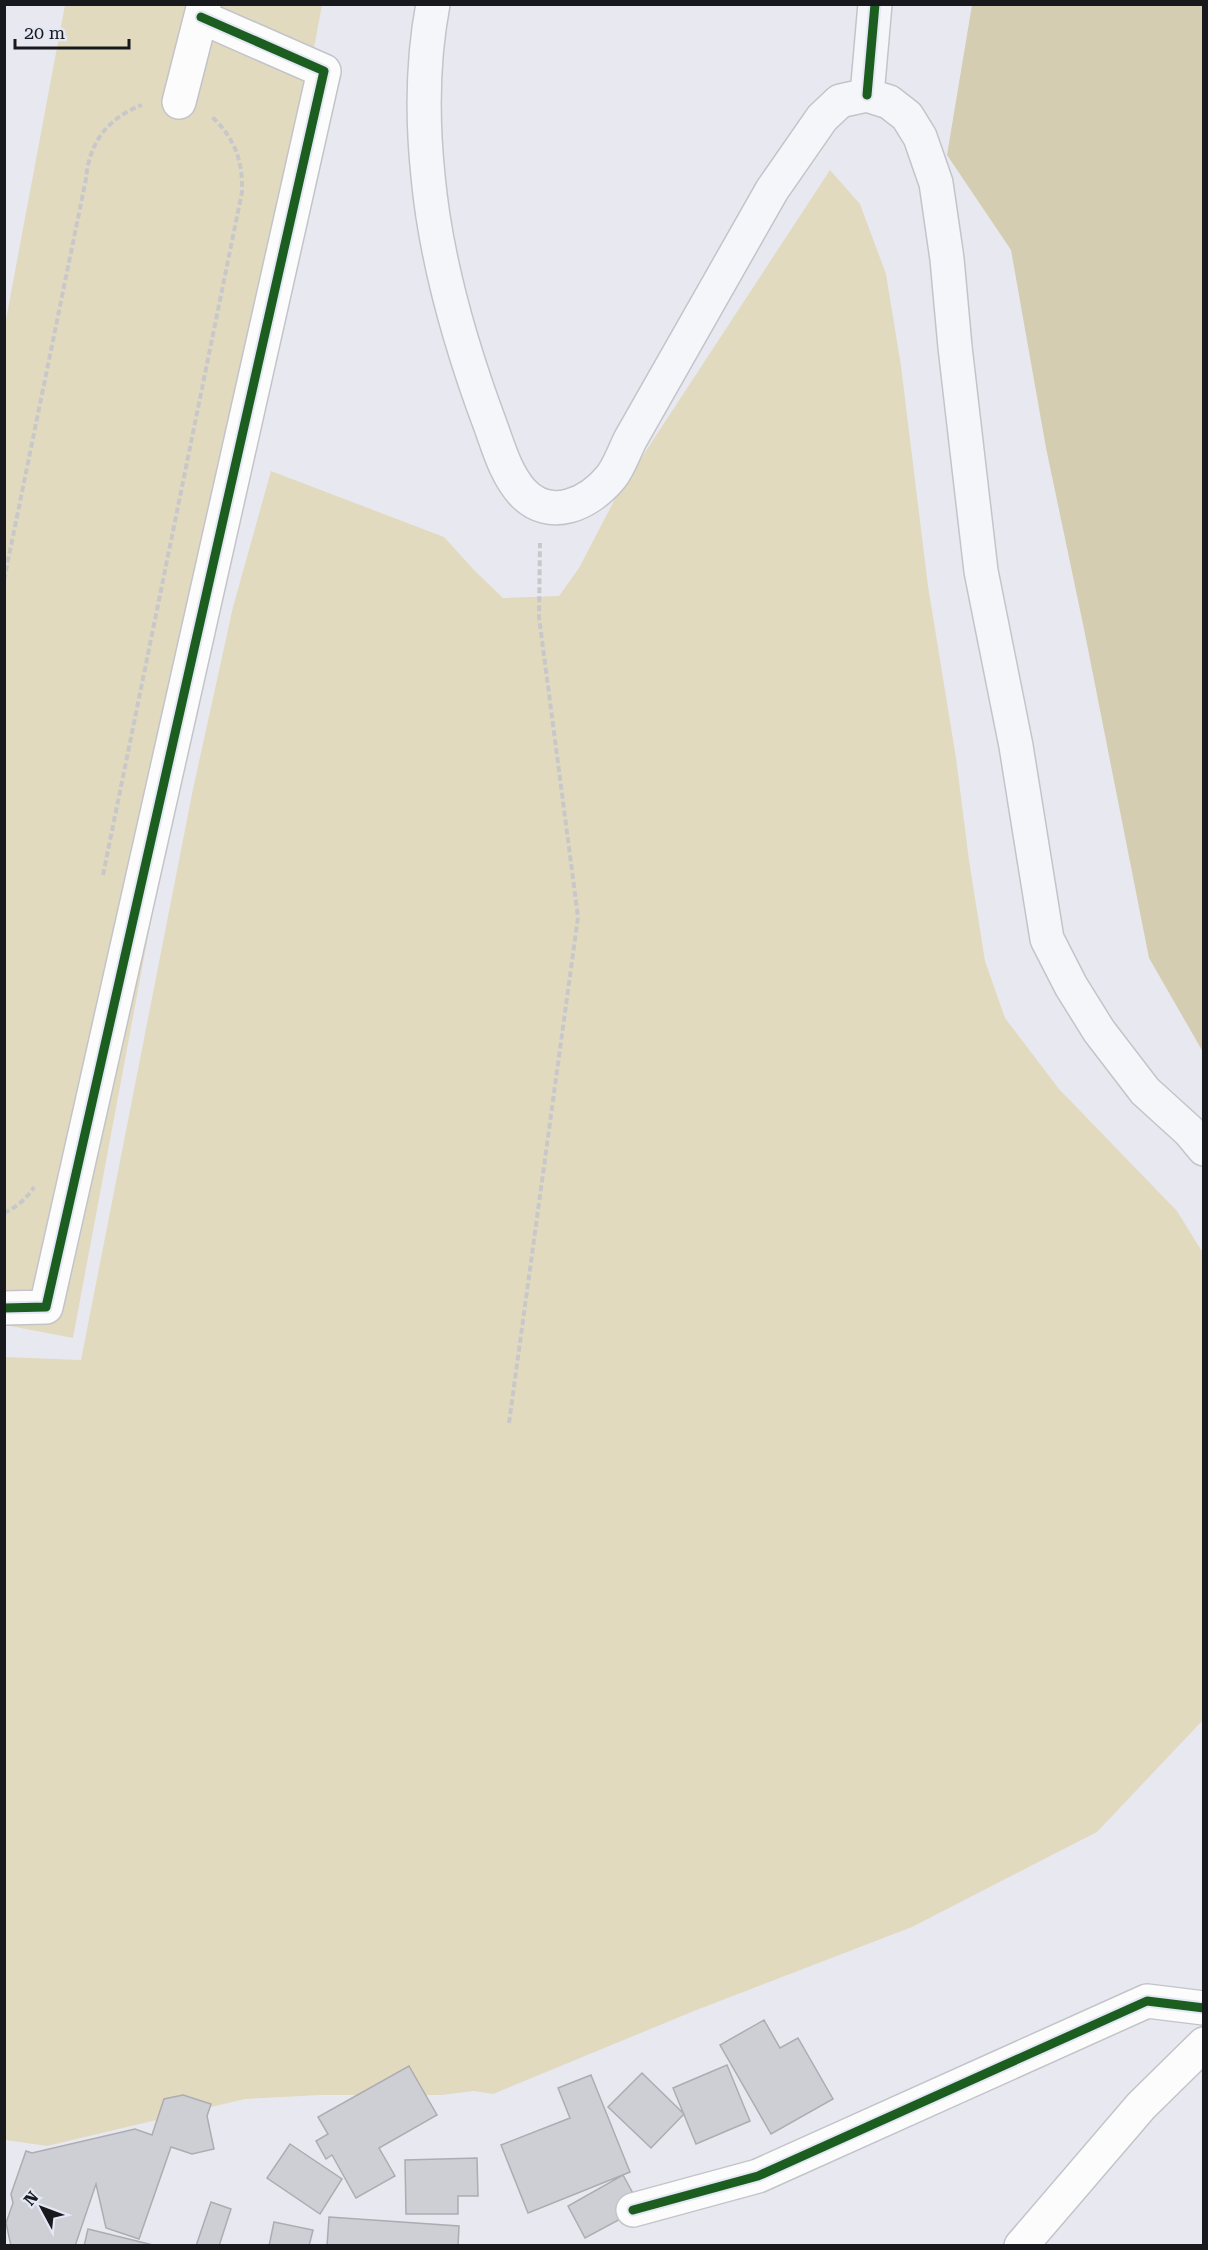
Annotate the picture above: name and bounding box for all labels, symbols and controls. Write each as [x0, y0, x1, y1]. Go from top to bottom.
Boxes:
scale bar [15, 12, 129, 50]
text: 20 m [24, 22, 65, 43]
north arrow [12, 2178, 72, 2238]
text: N [20, 2188, 42, 2209]

